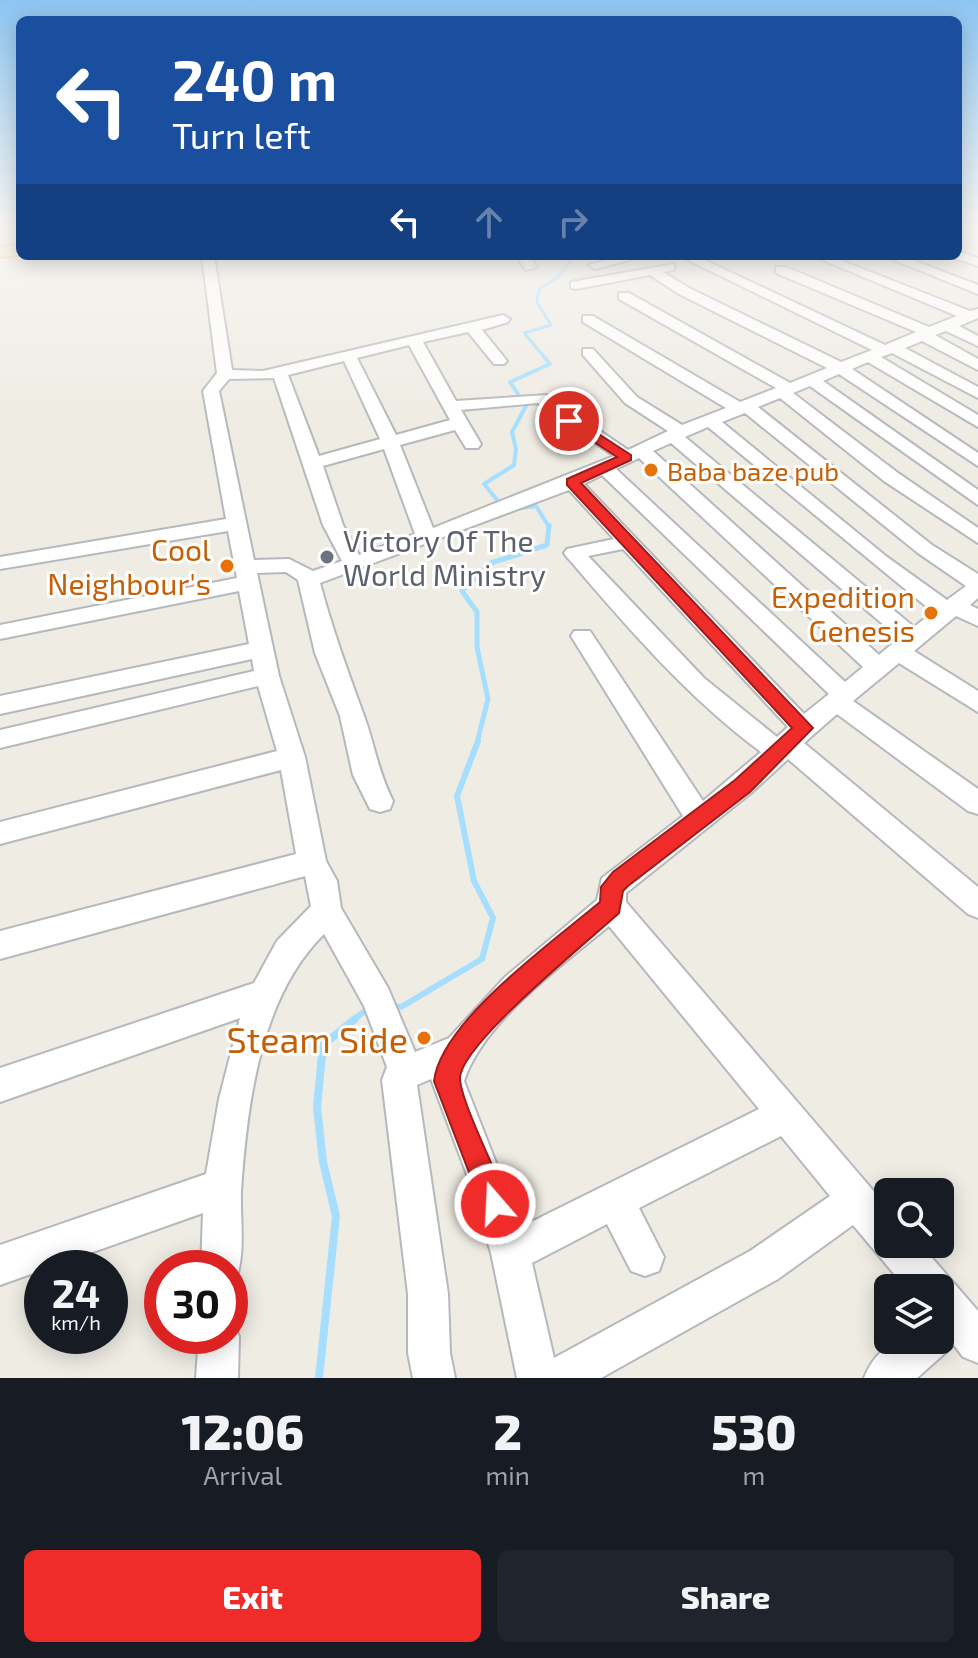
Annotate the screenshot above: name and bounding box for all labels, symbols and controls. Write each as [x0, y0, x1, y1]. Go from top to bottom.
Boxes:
text: 240 m [172, 45, 337, 112]
icon: left [40, 48, 144, 152]
text: Turn left [172, 113, 311, 156]
icon: left [383, 200, 427, 244]
icon: ahead [467, 200, 511, 244]
icon: right [551, 200, 595, 244]
pin [535, 387, 603, 455]
icon: arrive [547, 399, 591, 443]
place label: Baba baze pub [667, 455, 839, 486]
marker: Baba baze pub [642, 461, 660, 479]
place label: Victory Of The World Ministry [343, 522, 546, 592]
place label: Cool Neighbour's [47, 531, 211, 601]
marker: Victory Of The World Ministry [318, 548, 336, 566]
marker: Cool Neighbour's [218, 557, 236, 575]
place label: Expedition Genesis [771, 578, 915, 648]
marker: Expedition Genesis [922, 604, 940, 622]
place label: Steam Side [227, 1017, 408, 1060]
marker: Steam Side [415, 1029, 433, 1047]
position arrow [453, 1162, 537, 1246]
map controls [874, 1178, 954, 1354]
button: search [874, 1178, 954, 1258]
speed limit sign: 30 [144, 1250, 248, 1354]
text: 24 [52, 1268, 100, 1316]
button: layers [874, 1274, 954, 1354]
text: km/h [51, 1310, 101, 1334]
text: 12:06 [181, 1402, 304, 1460]
text: 2 [493, 1402, 522, 1460]
text: 530 [711, 1402, 797, 1460]
text: Arrival [203, 1459, 282, 1490]
text: min [485, 1459, 530, 1490]
text: m [743, 1459, 765, 1490]
button: Exit [24, 1550, 481, 1642]
button: Share [497, 1550, 954, 1642]

